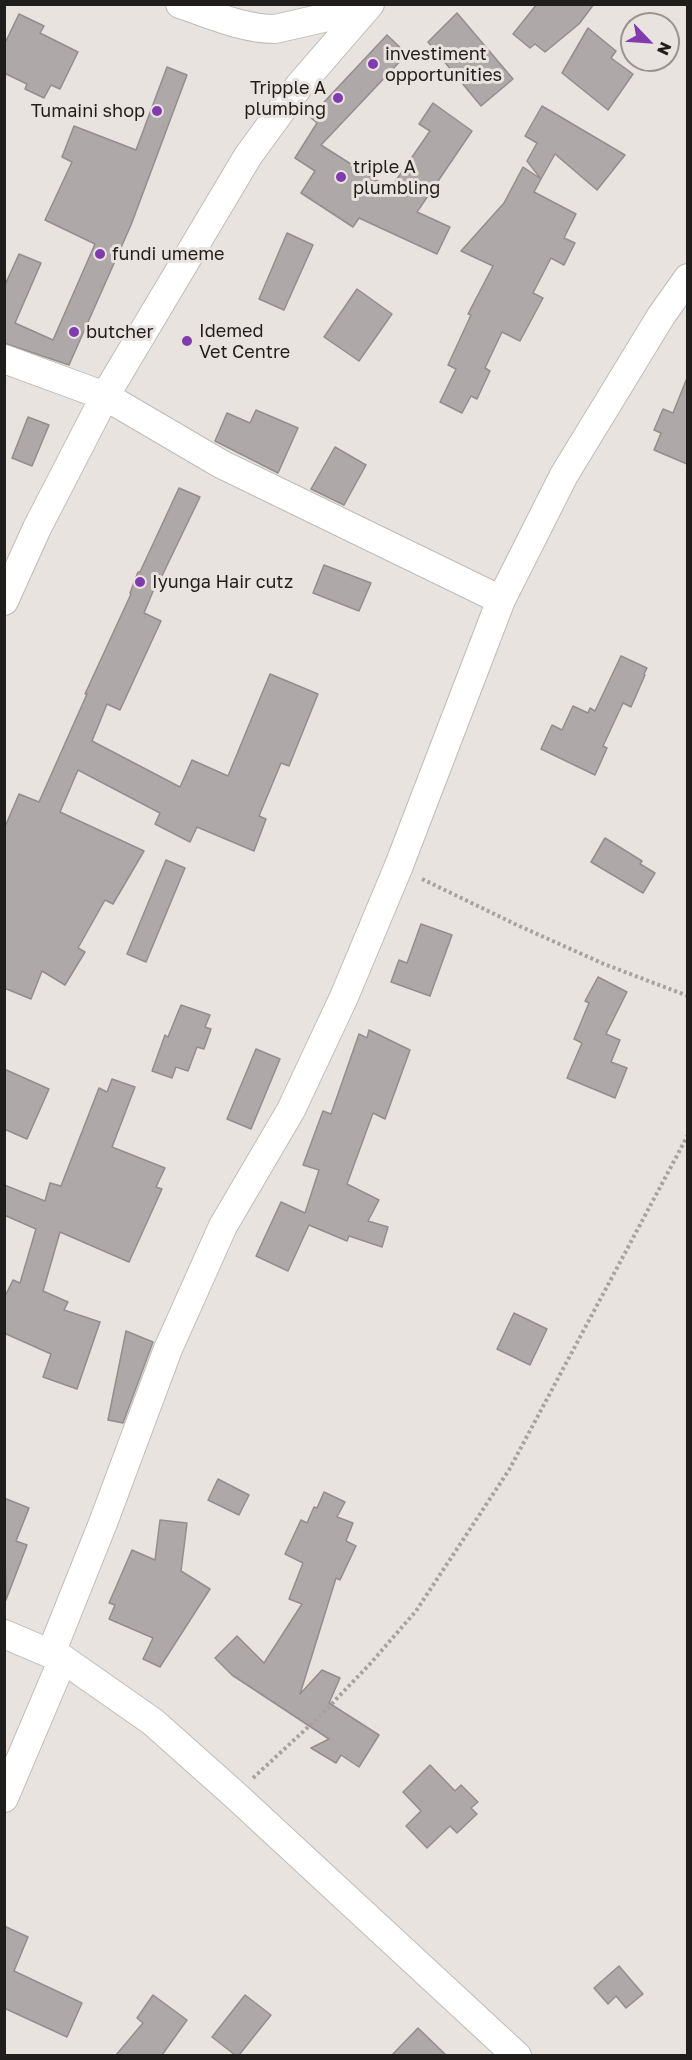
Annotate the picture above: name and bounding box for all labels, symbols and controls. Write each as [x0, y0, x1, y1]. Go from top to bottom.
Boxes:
north arrow [620, 12, 680, 72]
text: N [653, 39, 676, 58]
place label: investiment opportunities [385, 43, 502, 86]
marker: investiment opportunities [366, 57, 380, 71]
place label: Tripple A plumbing [244, 77, 326, 119]
marker: Tripple A plumbing [331, 91, 345, 105]
place label: Tumaini shop [31, 100, 145, 122]
marker: Tumaini shop [150, 104, 164, 118]
place label: triple A plumbling [353, 156, 440, 198]
marker: triple A plumbling [334, 170, 348, 184]
place label: fundi umeme [112, 243, 225, 265]
marker: fundi umeme [93, 247, 107, 261]
place label: Idemed Vet Centre [199, 320, 290, 362]
place label: butcher [86, 321, 153, 343]
marker: butcher [67, 325, 81, 339]
marker: Idemed Vet Centre [180, 334, 194, 348]
place label: Iyunga Hair cutz [152, 571, 293, 593]
marker: Iyunga Hair cutz [133, 575, 147, 589]

